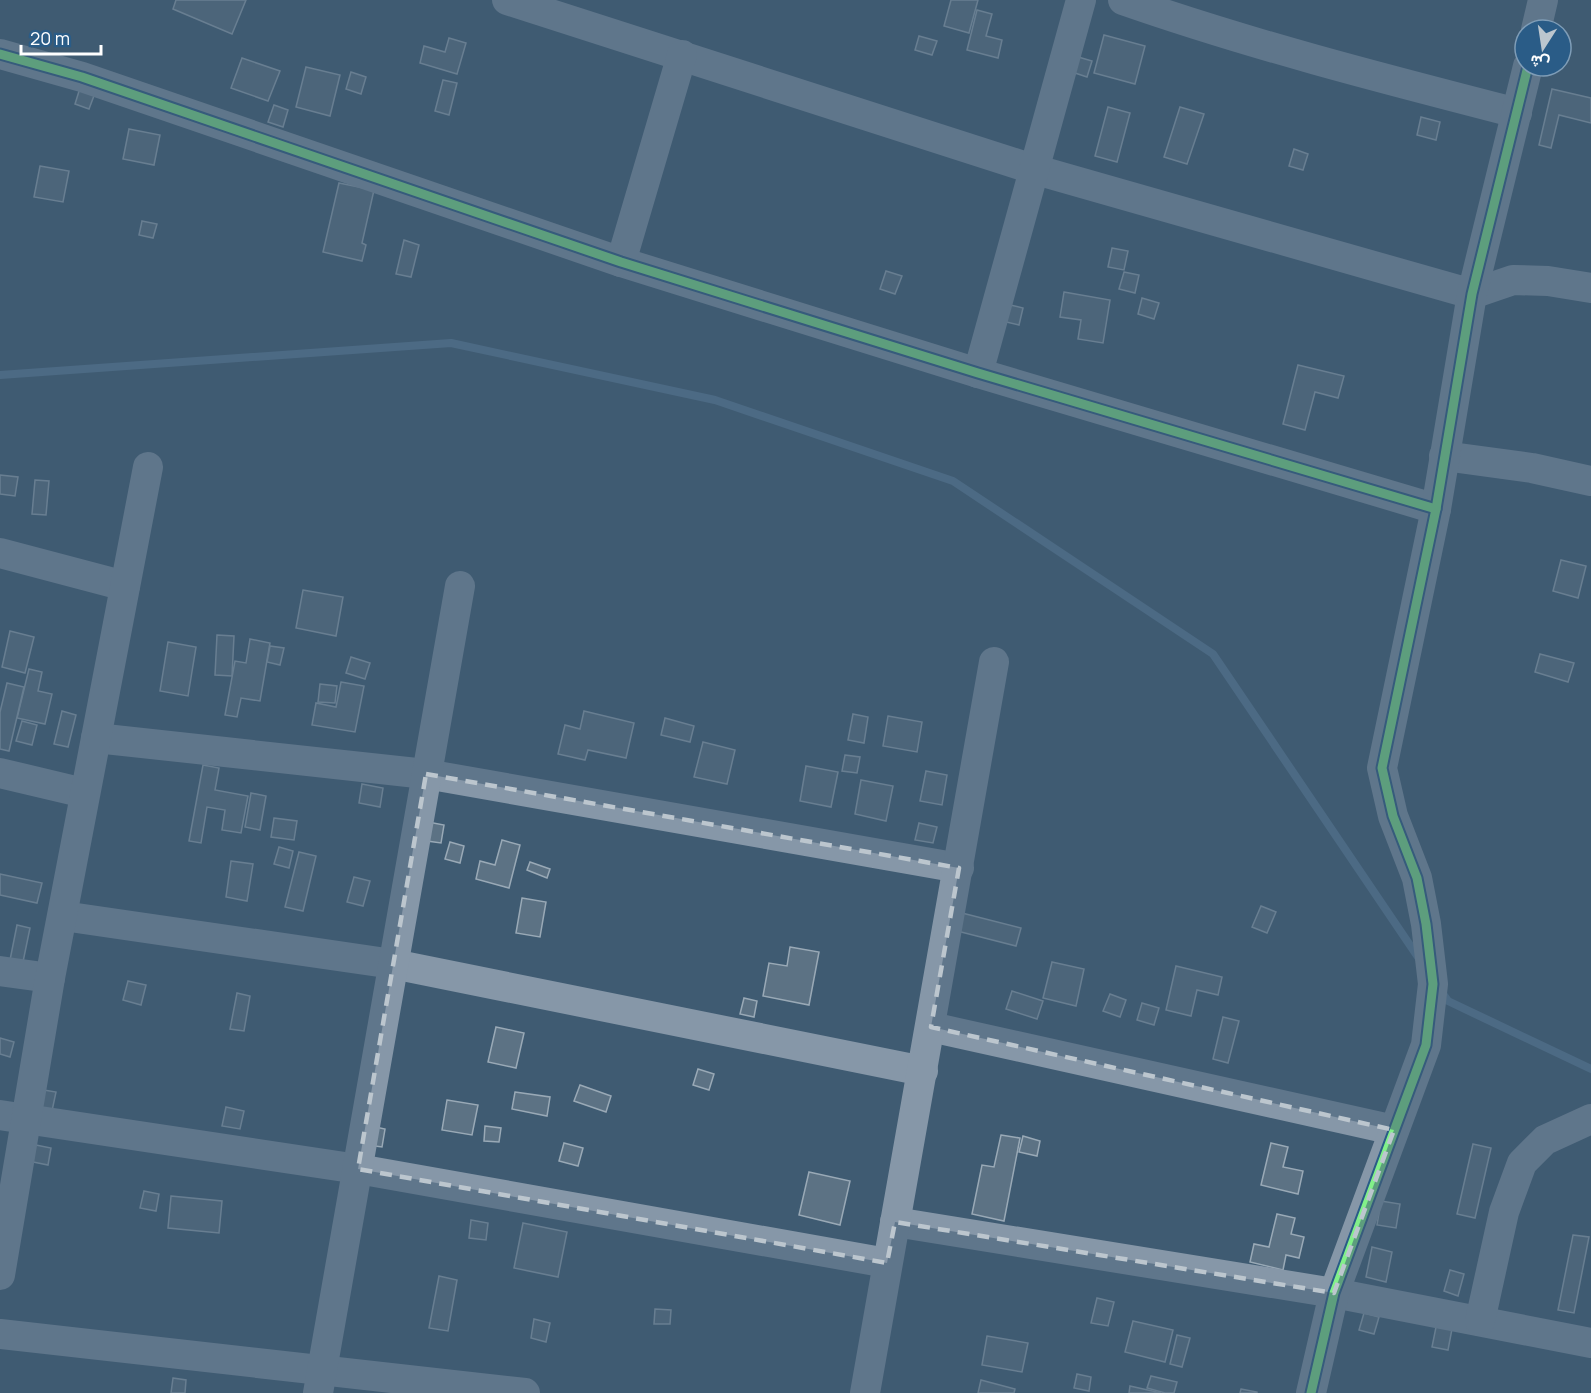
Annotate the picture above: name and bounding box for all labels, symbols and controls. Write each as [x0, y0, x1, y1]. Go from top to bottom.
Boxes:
scale bar [21, 18, 100, 56]
north arrow [1513, 18, 1573, 78]
text: 20 m [30, 26, 70, 50]
text: ش [1528, 50, 1552, 75]

